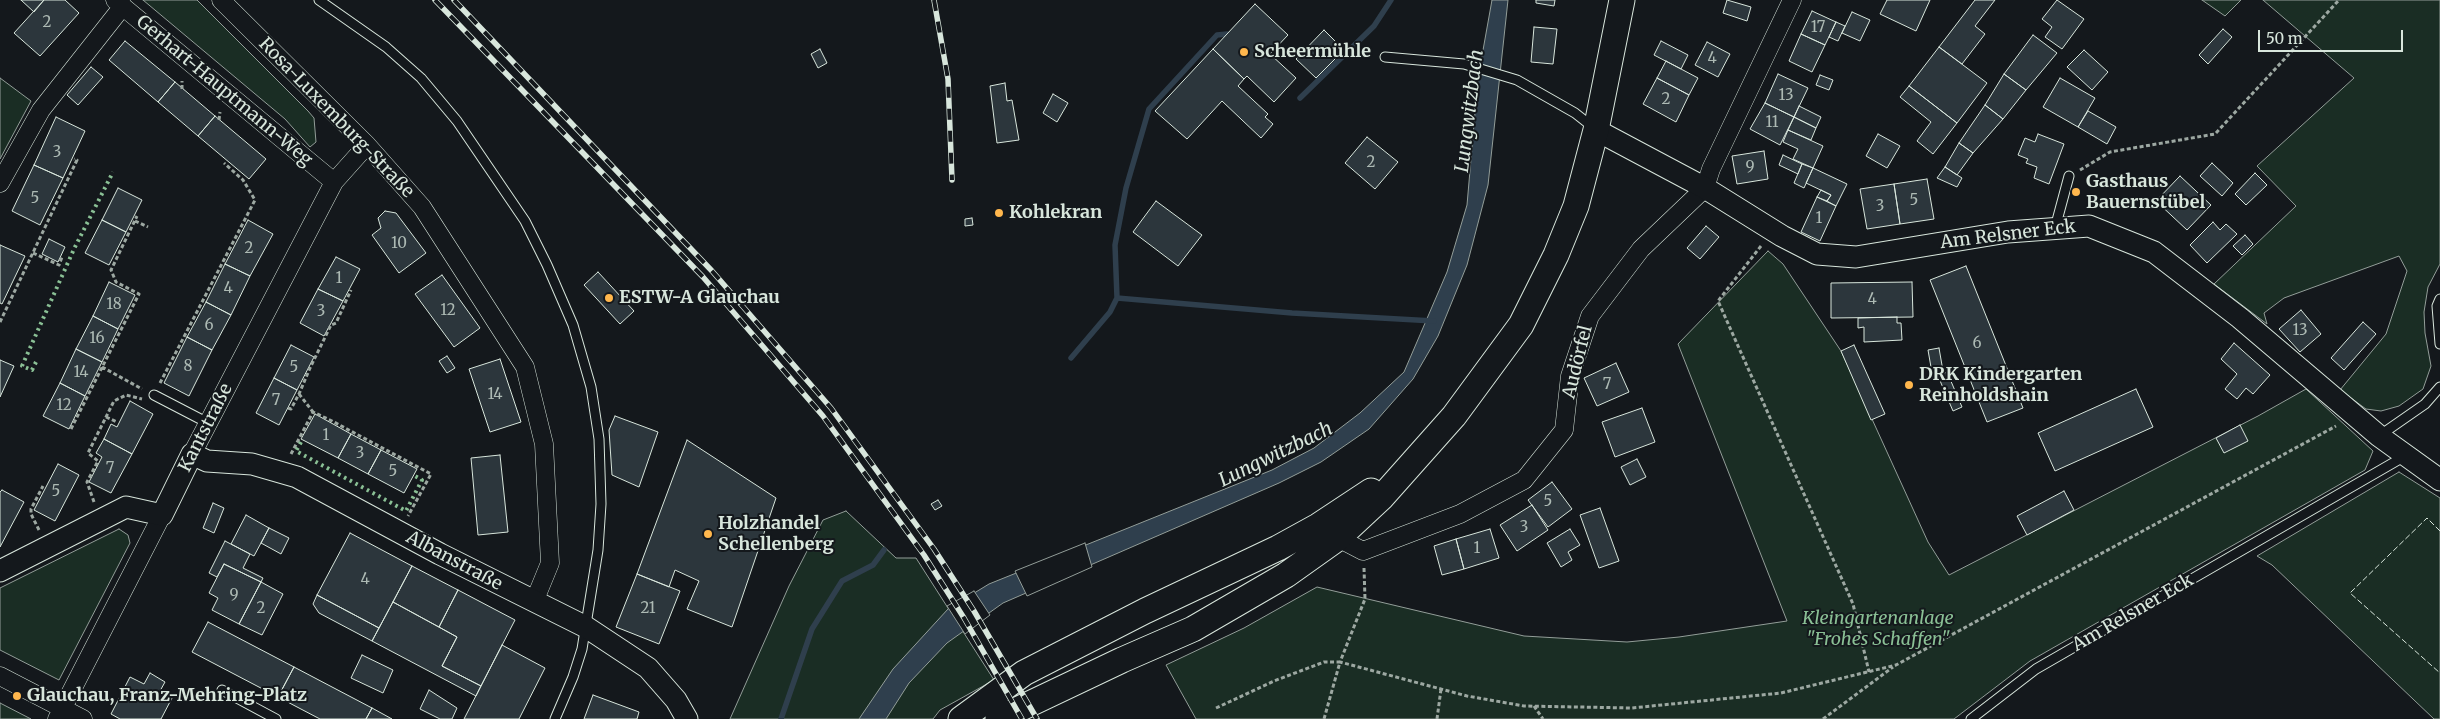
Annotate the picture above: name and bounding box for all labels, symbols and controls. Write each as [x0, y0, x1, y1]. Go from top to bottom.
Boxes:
street label: Gerhart-Hauptmann-Weg [132, 11, 316, 171]
house number: 2 [43, 14, 51, 32]
house number: 17 [1811, 19, 1825, 37]
scale bar [2260, 20, 2405, 52]
text: 50 m [2266, 29, 2303, 48]
street label: Rosa-Luxemburg-Straße [254, 34, 418, 202]
place label: Scheermühle [1254, 41, 1371, 63]
marker: Scheermühle [1238, 46, 1250, 58]
water label: Lungwitzbach [1451, 48, 1489, 174]
house number: 4 [1707, 50, 1717, 68]
house number: 13 [1779, 87, 1793, 105]
house number: 2 [1662, 91, 1670, 109]
house number: 11 [1765, 114, 1779, 132]
house number: 3 [53, 144, 61, 162]
house number: 2 [1367, 154, 1375, 172]
house number: 9 [1745, 159, 1755, 177]
place label: Gasthaus Bauernstübel [2086, 171, 2205, 213]
marker: Gasthaus Bauernstübel [2070, 186, 2082, 198]
house number: 5 [31, 190, 39, 208]
house number: 5 [1910, 192, 1918, 210]
house number: 3 [1876, 198, 1884, 216]
place label: Kohlekran [1009, 202, 1102, 224]
marker: Kohlekran [993, 207, 1005, 219]
house number: 1 [1816, 210, 1822, 228]
street label: Am Relsner Eck [1939, 216, 2077, 254]
house number: 10 [391, 235, 407, 253]
house number: 2 [245, 240, 253, 258]
house number: 1 [336, 270, 342, 288]
house number: 4 [223, 280, 233, 298]
place label: ESTW-A Glauchau [619, 287, 780, 309]
house number: 4 [1867, 291, 1877, 309]
marker: ESTW-A Glauchau [603, 292, 615, 304]
house number: 18 [106, 296, 122, 314]
house number: 12 [440, 302, 456, 320]
house number: 3 [317, 303, 325, 321]
house number: 6 [204, 317, 214, 335]
house number: 13 [2293, 322, 2307, 340]
street label: Audörfel [1558, 323, 1598, 401]
house number: 16 [89, 330, 105, 348]
house number: 6 [1972, 335, 1982, 353]
house number: 8 [184, 358, 192, 376]
house number: 5 [290, 359, 298, 377]
house number: 14 [73, 364, 89, 382]
place label: DRK Kindergarten Reinholdshain [1919, 364, 2082, 406]
house number: 7 [1603, 376, 1611, 394]
marker: DRK Kindergarten Reinholdshain [1903, 379, 1915, 391]
street label: Kantstraße [175, 380, 237, 476]
house number: 14 [487, 386, 503, 404]
house number: 7 [272, 392, 280, 410]
house number: 12 [56, 397, 72, 415]
water label: Lungwitzbach [1215, 418, 1337, 492]
house number: 1 [323, 427, 329, 445]
house number: 3 [356, 445, 364, 463]
house number: 7 [106, 460, 114, 478]
house number: 5 [389, 463, 397, 481]
house number: 5 [52, 483, 60, 501]
house number: 5 [1544, 493, 1552, 511]
place label: Holzhandel Schellenberg [718, 513, 834, 556]
house number: 3 [1520, 519, 1528, 537]
street label: Albanstraße [402, 527, 506, 595]
marker: Holzhandel Schellenberg [702, 528, 714, 540]
house number: 1 [1474, 540, 1480, 558]
street label: Am Relsner Eck [2069, 570, 2197, 656]
house number: 4 [360, 571, 370, 589]
house number: 9 [229, 587, 239, 605]
house number: 2 [257, 600, 265, 618]
house number: 21 [640, 600, 656, 618]
park label: Kleingartenanlage "Frohes Schaffen" [1802, 608, 1954, 650]
place label: Glauchau, Franz-Mehring-Platz [27, 685, 307, 707]
marker: Glauchau, Franz-Mehring-Platz [11, 690, 23, 702]

